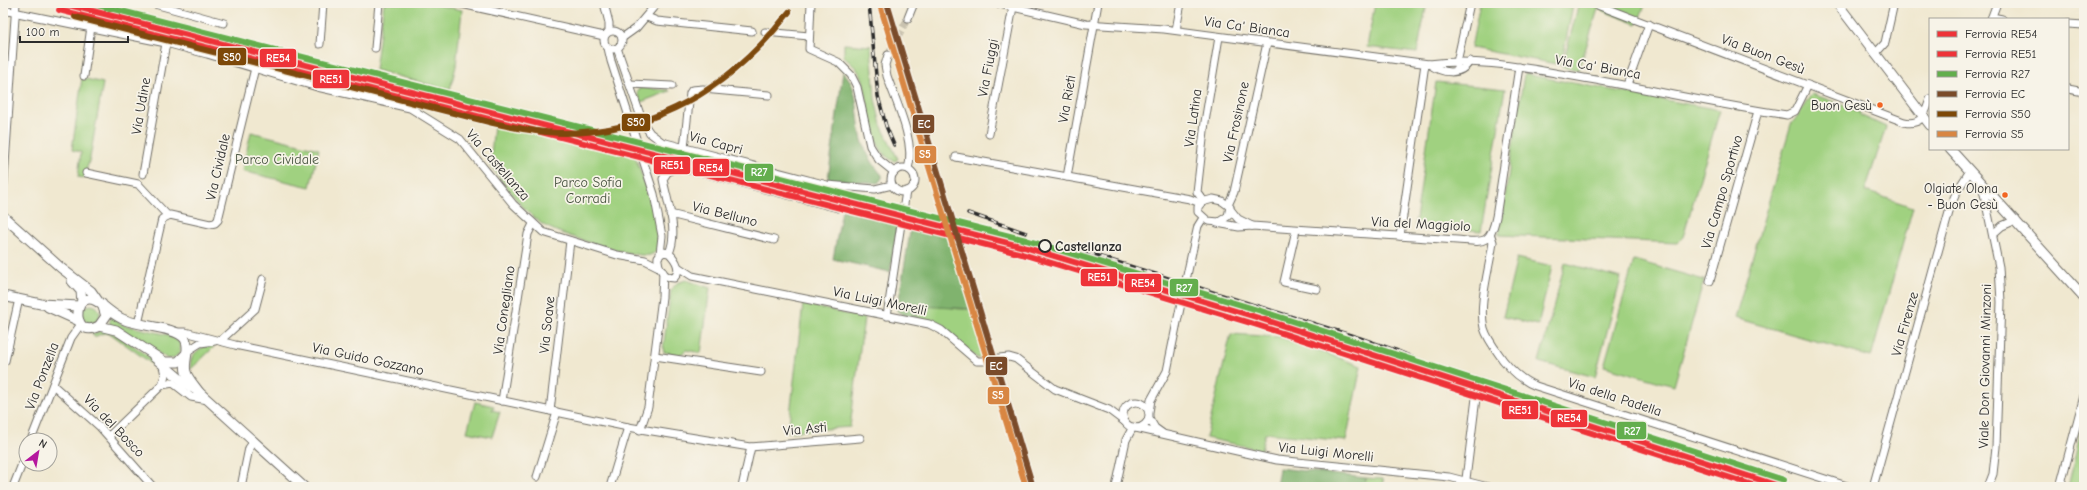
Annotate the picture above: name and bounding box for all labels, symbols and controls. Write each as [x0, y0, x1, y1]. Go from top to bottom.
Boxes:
street label: Via Ca' Bianca [1203, 13, 1291, 41]
scale bar [20, 18, 128, 44]
legend [1929, 18, 2069, 150]
text: 100 m [26, 25, 59, 39]
text: Ferrovia RE54 [1965, 27, 2038, 41]
street label: Via Buon Gesù [1719, 30, 1807, 78]
street label: Via Fiuggi [974, 37, 1002, 99]
line badge: S50 [217, 47, 247, 66]
text: Ferrovia RE51 [1965, 47, 2037, 61]
line badge: RE54 [259, 48, 297, 68]
text: S50 [223, 51, 241, 64]
street label: Via Ca' Bianca [1554, 51, 1642, 83]
text: RE54 [266, 52, 290, 65]
text: Ferrovia R27 [1965, 67, 2030, 81]
line badge: RE51 [312, 69, 350, 89]
text: RE51 [319, 73, 343, 86]
street label: Via Rieti [1054, 74, 1080, 124]
street label: Via Udine [128, 76, 154, 136]
street label: Via Frosinone [1219, 80, 1253, 164]
text: Ferrovia EC [1965, 87, 2025, 101]
street label: Via Latina [1180, 88, 1206, 148]
place label: Buon Gesù [1811, 98, 1872, 113]
marker: Buon Gesù [1875, 100, 1885, 110]
text: Ferrovia S50 [1965, 107, 2031, 121]
line badge: S50 [621, 113, 651, 132]
line badge: EC [912, 114, 935, 134]
text: S50 [627, 116, 645, 129]
text: EC [917, 118, 931, 131]
street label: Via Castellanza [462, 126, 534, 204]
text: Ferrovia S5 [1965, 127, 2024, 141]
street label: Via Capri [687, 128, 745, 158]
street label: Via Cividale [202, 132, 234, 202]
street label: Via Campo Sportivo [1698, 133, 1746, 251]
line badge: S5 [914, 145, 937, 164]
text: S5 [919, 148, 931, 161]
park label: Parco Cividale [235, 151, 319, 168]
line badge: RE51 [653, 156, 691, 175]
line badge: RE54 [692, 158, 730, 177]
text: RE51 [660, 159, 684, 172]
text: RE54 [699, 162, 723, 175]
line badge: R27 [744, 163, 774, 182]
text: R27 [751, 166, 767, 179]
park label: Parco Sofia Corradi [554, 174, 622, 207]
place label: Olgiate Olona - Buon Gesù [1924, 181, 1998, 212]
marker: Olgiate Olona - Buon Gesù [2000, 190, 2010, 200]
street label: Via Belluno [691, 198, 759, 230]
street label: Via del Maggiolo [1371, 213, 1471, 235]
place label: Castellanza [1055, 238, 1122, 255]
marker: Castellanza [1038, 239, 1052, 253]
street label: Via Conegliano [489, 265, 519, 355]
line badge: RE51 [1080, 268, 1118, 287]
text: RE51 [1087, 271, 1111, 284]
line badge: RE54 [1124, 273, 1162, 293]
text: RE54 [1131, 277, 1155, 290]
line badge: R27 [1169, 278, 1199, 297]
text: R27 [1176, 282, 1192, 295]
street label: Via Luigi Morelli [831, 283, 929, 319]
street label: Viale Don Giovanni Minzoni [1975, 284, 1995, 448]
street label: Via Firenze [1888, 290, 1922, 358]
street label: Via Soave [536, 296, 558, 354]
street label: Via Guido Gozzano [311, 339, 425, 379]
street label: Via Ponzella [21, 340, 63, 412]
line badge: EC [985, 356, 1008, 376]
text: EC [989, 360, 1003, 373]
street label: Via della Padella [1566, 374, 1664, 420]
line badge: S5 [987, 386, 1010, 405]
text: S5 [992, 389, 1004, 402]
street label: Via del Bosco [80, 391, 148, 461]
line badge: RE51 [1501, 400, 1539, 420]
text: RE51 [1508, 404, 1532, 417]
line badge: RE54 [1550, 409, 1588, 428]
text: RE54 [1557, 412, 1581, 425]
street label: Via Asti [782, 419, 828, 439]
line badge: R27 [1616, 421, 1647, 440]
text: R27 [1624, 425, 1640, 438]
north arrow [18, 432, 58, 472]
text: N [36, 436, 49, 451]
street label: Via Luigi Morelli [1277, 439, 1375, 465]

